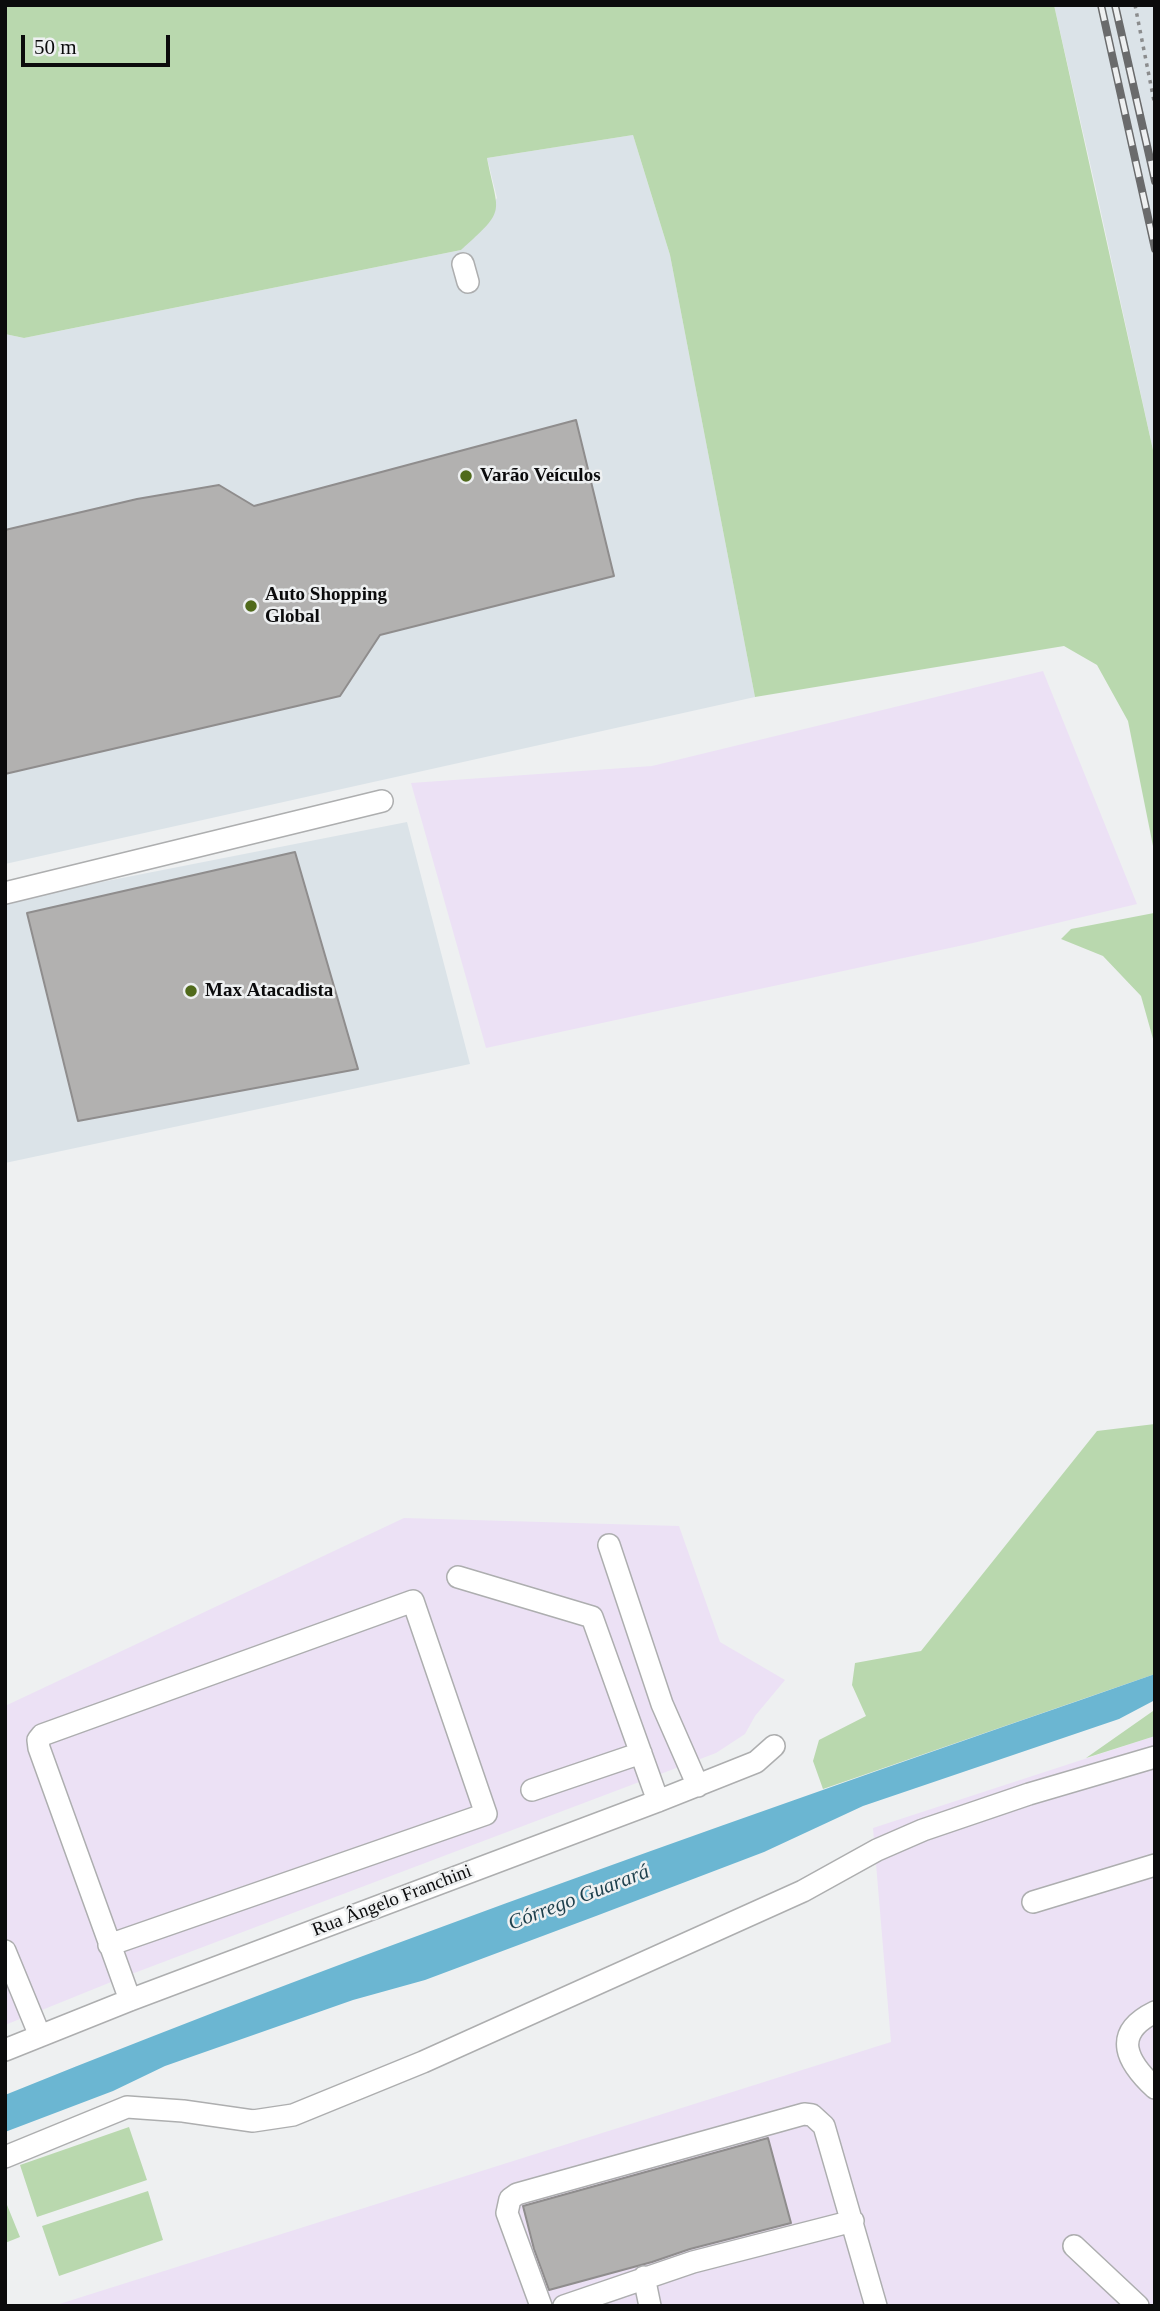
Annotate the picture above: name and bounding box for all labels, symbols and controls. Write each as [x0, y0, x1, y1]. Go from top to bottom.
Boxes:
scale bar [24, 21, 173, 65]
text: 50 m [34, 35, 77, 59]
place label: Varão Veículos [480, 465, 601, 487]
marker: Varão Veículos [458, 468, 474, 484]
place label: Auto Shopping Global [265, 584, 387, 628]
marker: Auto Shopping Global [243, 598, 259, 614]
place label: Max Atacadista [205, 980, 333, 1002]
marker: Max Atacadista [183, 983, 199, 999]
street label: Rua Ângelo Franchini [309, 1860, 475, 1942]
water label: Córrego Guarará [505, 1860, 653, 1936]

